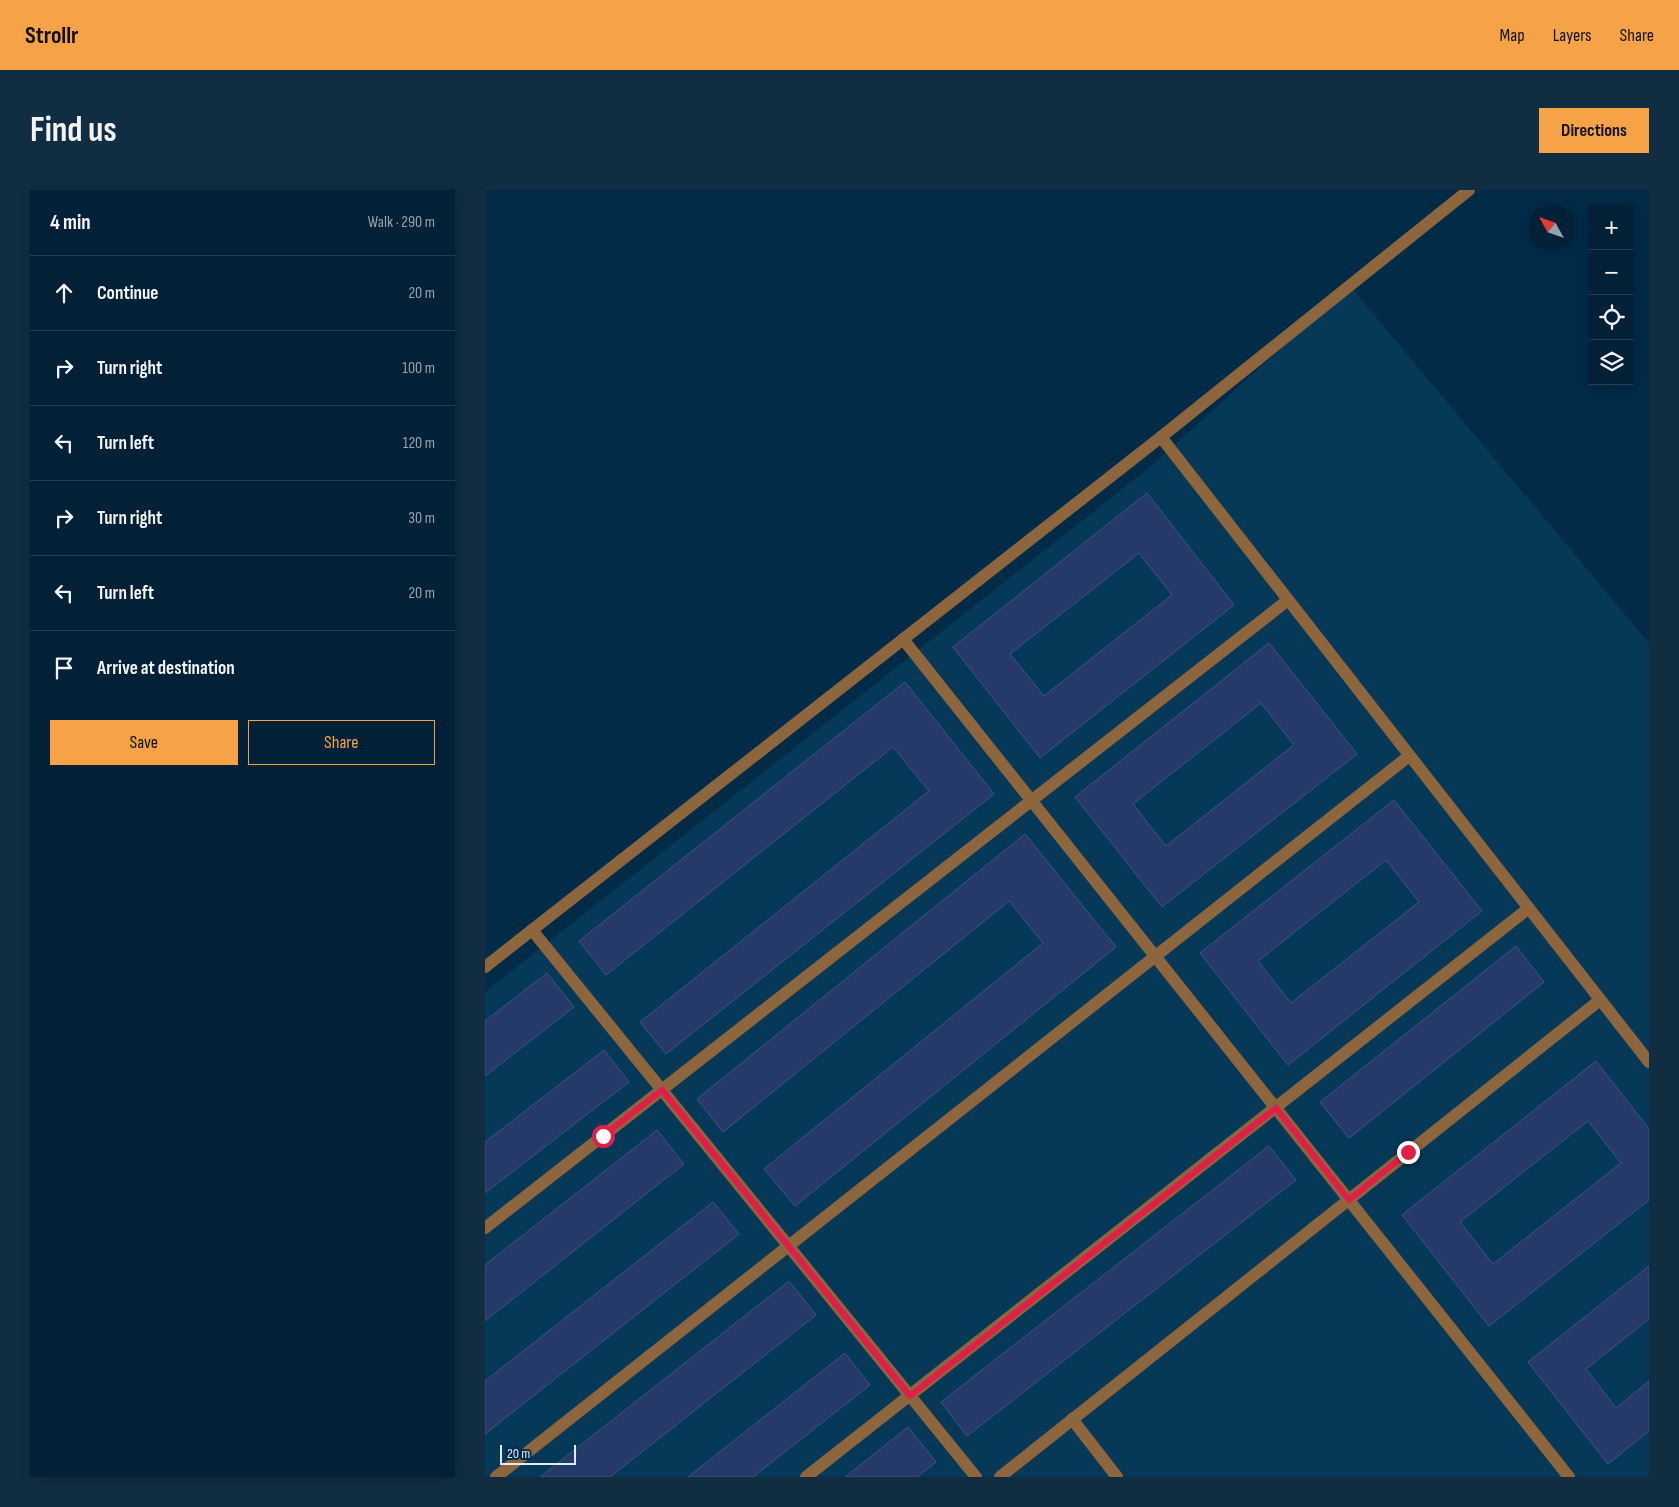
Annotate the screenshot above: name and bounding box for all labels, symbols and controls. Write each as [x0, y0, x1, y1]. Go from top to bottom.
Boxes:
text: Strollr [25, 21, 79, 50]
text: Map [1500, 25, 1525, 46]
text: Layers [1553, 25, 1592, 46]
text: Share [1620, 25, 1654, 46]
button: Directions [1539, 108, 1649, 153]
text: Find us [30, 109, 117, 152]
north arrow [1529, 205, 1574, 250]
map controls [1589, 205, 1634, 385]
button: + [1589, 205, 1634, 250]
text: 4 min [50, 210, 91, 235]
text: Walk · 290 m [368, 213, 435, 232]
button: − [1589, 250, 1634, 295]
icon: ahead [50, 279, 78, 307]
text: Continue [97, 282, 158, 305]
text: 20 m [408, 284, 435, 303]
button: locate [1589, 295, 1634, 340]
button: layers [1589, 340, 1634, 385]
icon: right [50, 354, 78, 382]
text: Turn right [97, 357, 162, 380]
text: 100 m [402, 359, 435, 378]
icon: left [50, 429, 78, 457]
text: Turn left [97, 432, 154, 455]
text: 120 m [403, 434, 435, 453]
icon: right [50, 504, 78, 532]
text: Turn right [97, 507, 162, 530]
text: 30 m [408, 509, 435, 528]
icon: left [50, 579, 78, 607]
text: Turn left [97, 582, 154, 605]
text: 20 m [408, 584, 435, 603]
icon: arrive [50, 654, 78, 682]
text: Arrive at destination [97, 657, 235, 680]
button: Save [50, 720, 238, 765]
button: Share [248, 720, 435, 765]
route start [592, 1125, 615, 1148]
route end [1397, 1141, 1420, 1164]
scale bar [500, 1442, 576, 1465]
text: 20 m [507, 1445, 530, 1462]

